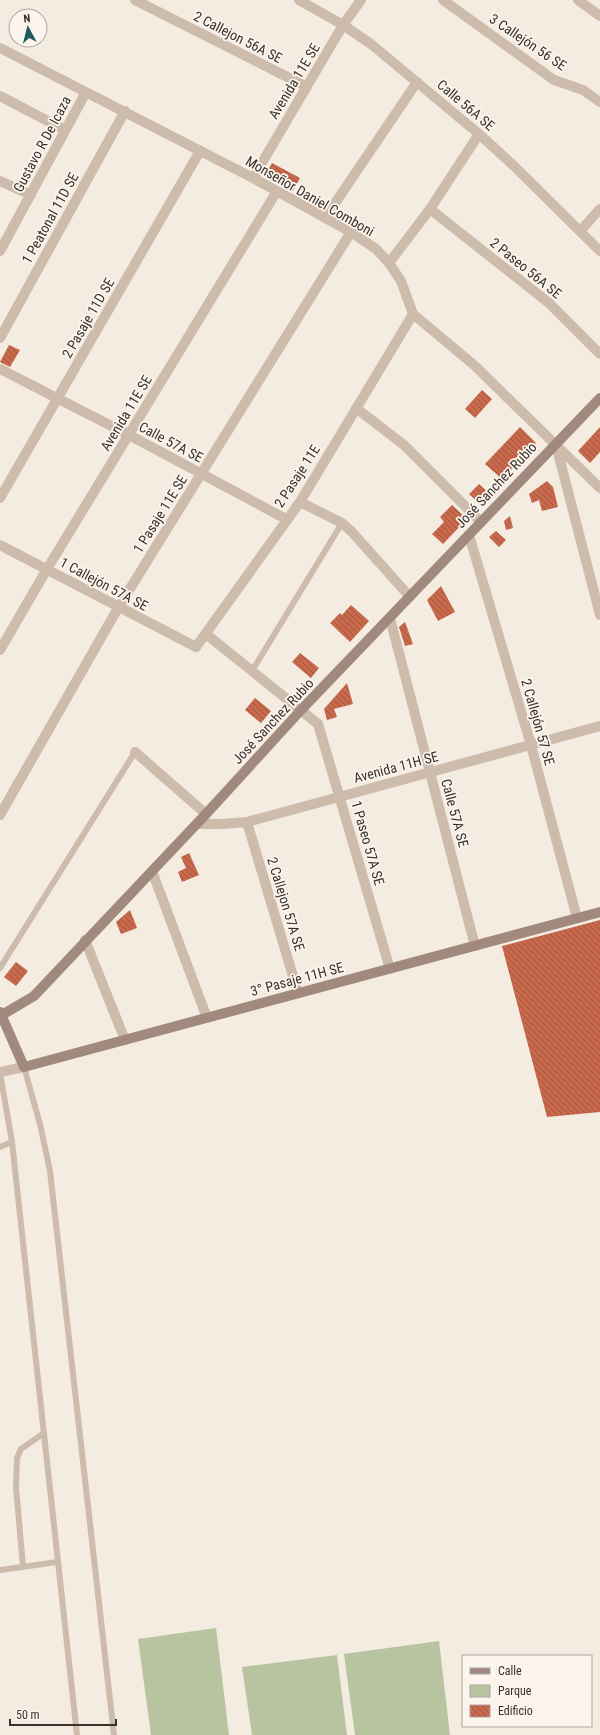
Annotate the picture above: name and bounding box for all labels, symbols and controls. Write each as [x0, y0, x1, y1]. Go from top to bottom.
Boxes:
north arrow [8, 8, 48, 48]
street label: 2 Callejon 56A SE [191, 8, 285, 66]
street label: 3 Callejón 56 SE [487, 10, 569, 74]
text: N [23, 12, 31, 25]
street label: Avenida 11E SE [265, 40, 323, 122]
street label: Calle 56A SE [434, 76, 498, 134]
street label: Gustavo R De Icaza [10, 93, 74, 195]
street label: Monseñor Daniel Comboni [243, 153, 377, 239]
street label: 1 Peatonal 11D SE [18, 170, 82, 266]
street label: 2 Paseo 56A SE [487, 234, 565, 302]
street label: 2 Pasaje 11D SE [59, 275, 117, 361]
street label: Avenida 11E SE [97, 372, 155, 454]
street label: Calle 57A SE [136, 418, 206, 466]
street label: José Sanchez Rubio [452, 439, 540, 531]
street label: 2 Pasaje 11E [271, 442, 323, 510]
street label: 1 Pasaje 11E SE [130, 472, 190, 556]
street label: 1 Callejón 57A SE [57, 554, 151, 614]
street label: José Sanchez Rubio [229, 675, 317, 767]
street label: 2 Callejón 57 SE [518, 677, 558, 767]
street label: Avenida 11H SE [352, 748, 440, 786]
street label: Calle 57A SE [438, 777, 472, 849]
street label: 1 Paseo 57A SE [348, 799, 388, 887]
street label: 2 Callejon 57A SE [264, 855, 308, 953]
street label: 3° Pasaje 11H SE [249, 959, 345, 999]
legend [462, 1655, 592, 1727]
text: Calle [498, 1664, 522, 1678]
text: Parque [498, 1684, 532, 1698]
scale bar [10, 1701, 116, 1727]
text: Edificio [498, 1704, 533, 1718]
text: 50 m [16, 1708, 40, 1722]

